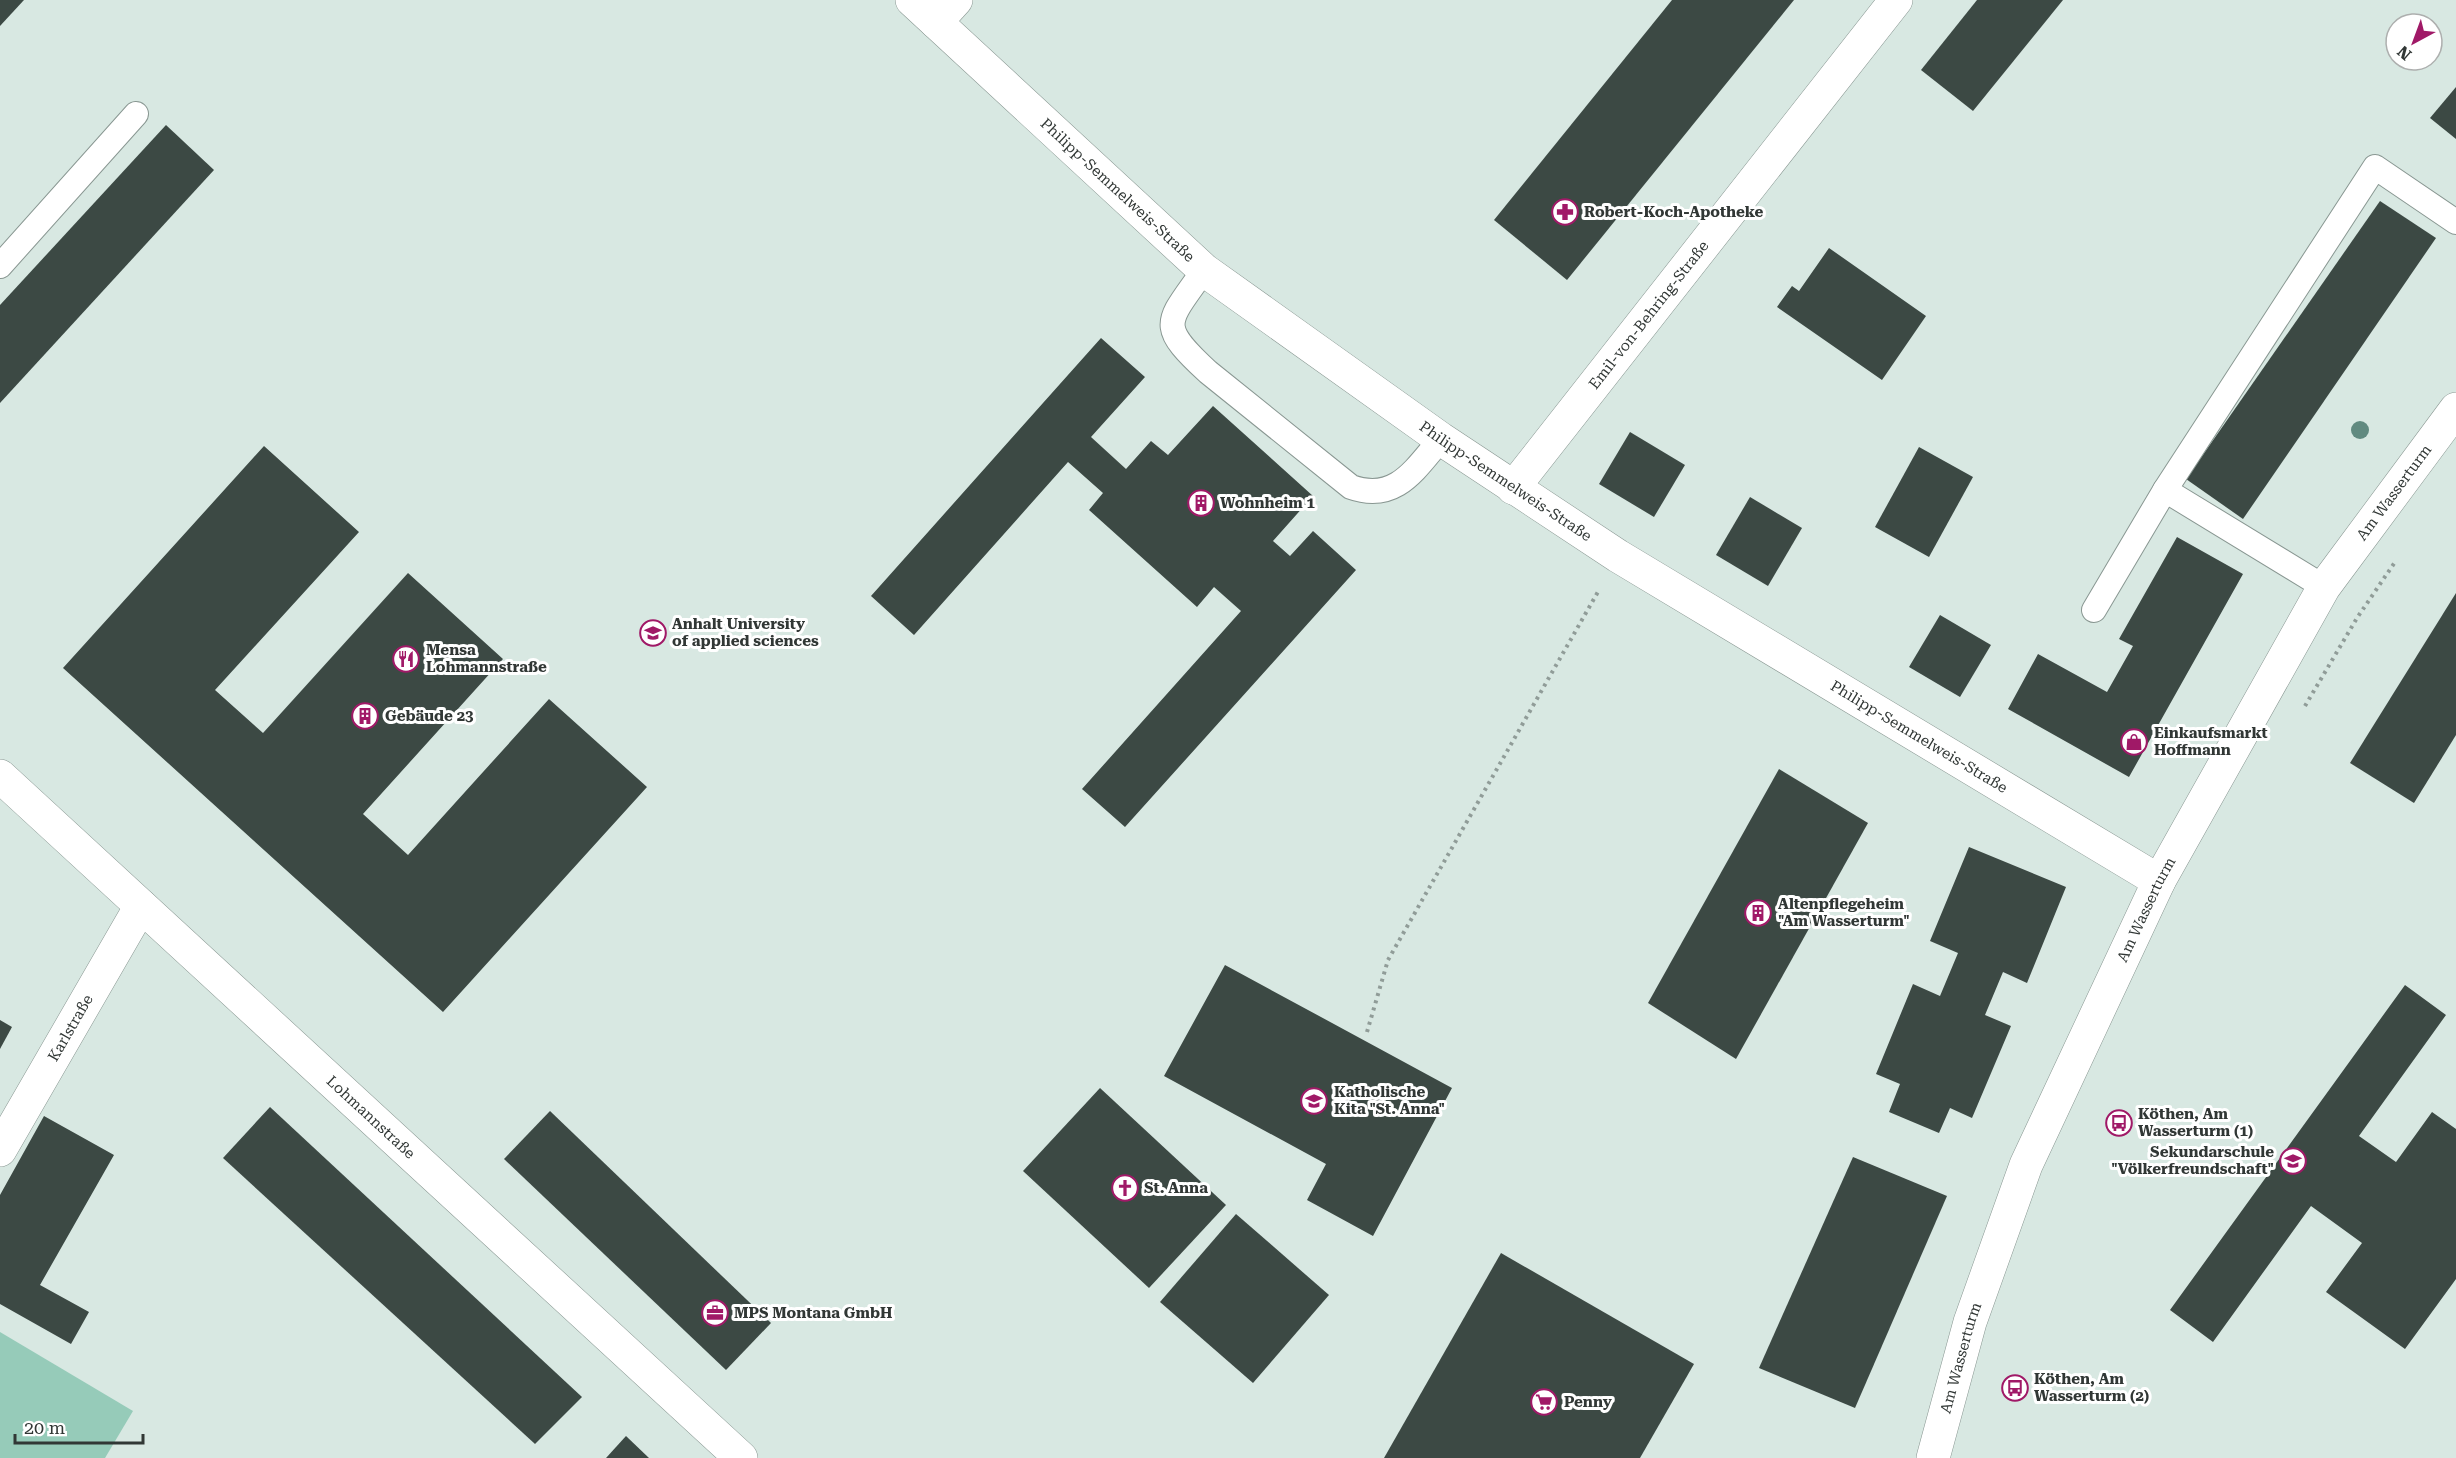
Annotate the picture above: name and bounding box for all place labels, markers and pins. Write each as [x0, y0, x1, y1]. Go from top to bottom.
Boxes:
pharmacy icon: Robert-Koch-Apotheke [1550, 197, 1580, 227]
place label: Robert-Koch-Apotheke [1584, 203, 1764, 221]
building icon: Wohnheim 1 [1186, 488, 1216, 518]
place label: Wohnheim 1 [1220, 494, 1315, 512]
place label: Anhalt University of applied sciences [672, 615, 819, 650]
school or university icon: Anhalt University of applied sciences [638, 618, 668, 648]
place label: Mensa Lohmannstraße [426, 641, 547, 676]
restaurant icon: Mensa Lohmannstraße [391, 644, 421, 674]
building icon: Gebäude 23 [350, 701, 380, 731]
place label: Gebäude 23 [385, 707, 474, 725]
place label: Einkaufsmarkt Hoffmann [2154, 724, 2268, 759]
shop icon: Einkaufsmarkt Hoffmann [2119, 727, 2149, 757]
place label: Altenpflegeheim "Am Wasserturm" [1778, 895, 1910, 930]
building icon: Altenpflegeheim "Am Wasserturm" [1743, 898, 1773, 928]
place label: Katholische Kita "St. Anna" [1334, 1083, 1445, 1118]
school or university icon: Katholische Kita "St. Anna" [1299, 1086, 1329, 1116]
place label: Köthen, Am Wasserturm (1) [2138, 1105, 2253, 1140]
bus stop icon: Köthen, Am Wasserturm (1) [2104, 1108, 2134, 1138]
place label: Sekundarschule "Völkerfreundschaft" [2111, 1143, 2274, 1178]
school or university icon: Sekundarschule "Völkerfreundschaft" [2278, 1146, 2308, 1176]
church icon: St. Anna [1110, 1173, 1140, 1203]
place label: St. Anna [1144, 1179, 1208, 1197]
office icon: MPS Montana GmbH [700, 1298, 730, 1328]
place label: MPS Montana GmbH [734, 1304, 892, 1322]
place label: Köthen, Am Wasserturm (2) [2034, 1370, 2149, 1405]
bus stop icon: Köthen, Am Wasserturm (2) [2000, 1373, 2030, 1403]
supermarket icon: Penny [1529, 1387, 1559, 1417]
place label: Penny [1564, 1393, 1612, 1411]

